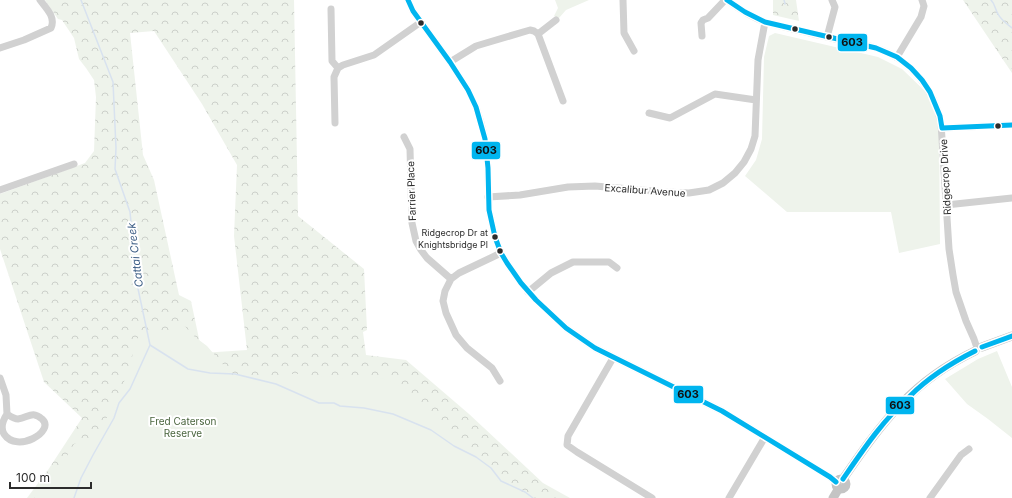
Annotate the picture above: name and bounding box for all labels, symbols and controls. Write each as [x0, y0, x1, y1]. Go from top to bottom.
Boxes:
unlabelled marker [416, 18, 426, 28]
unlabelled marker [790, 24, 800, 34]
unlabelled marker [824, 32, 834, 42]
line badge: 603 [837, 33, 868, 52]
text: 603 [841, 35, 863, 49]
unlabelled marker [993, 121, 1003, 131]
street label: Ridgecrop Drive [937, 139, 953, 215]
line badge: 603 [471, 141, 501, 160]
text: 603 [475, 143, 497, 157]
street label: Farrier Place [404, 161, 418, 221]
street label: Excalibur Avenue [604, 181, 686, 199]
water label: Cattai Creek [124, 221, 146, 288]
place label: Ridgecrop Dr at Knightsbridge Pl [418, 227, 488, 250]
marker: Ridgecrop Dr at Knightsbridge Pl [490, 232, 500, 242]
unlabelled marker [495, 246, 505, 256]
line badge: 603 [673, 385, 704, 404]
text: 603 [677, 387, 699, 401]
line badge: 603 [885, 396, 915, 415]
text: 603 [889, 398, 911, 412]
park label: Fred Caterson Reserve [150, 415, 217, 439]
scale bar [10, 464, 91, 490]
text: 100 m [16, 470, 50, 485]

